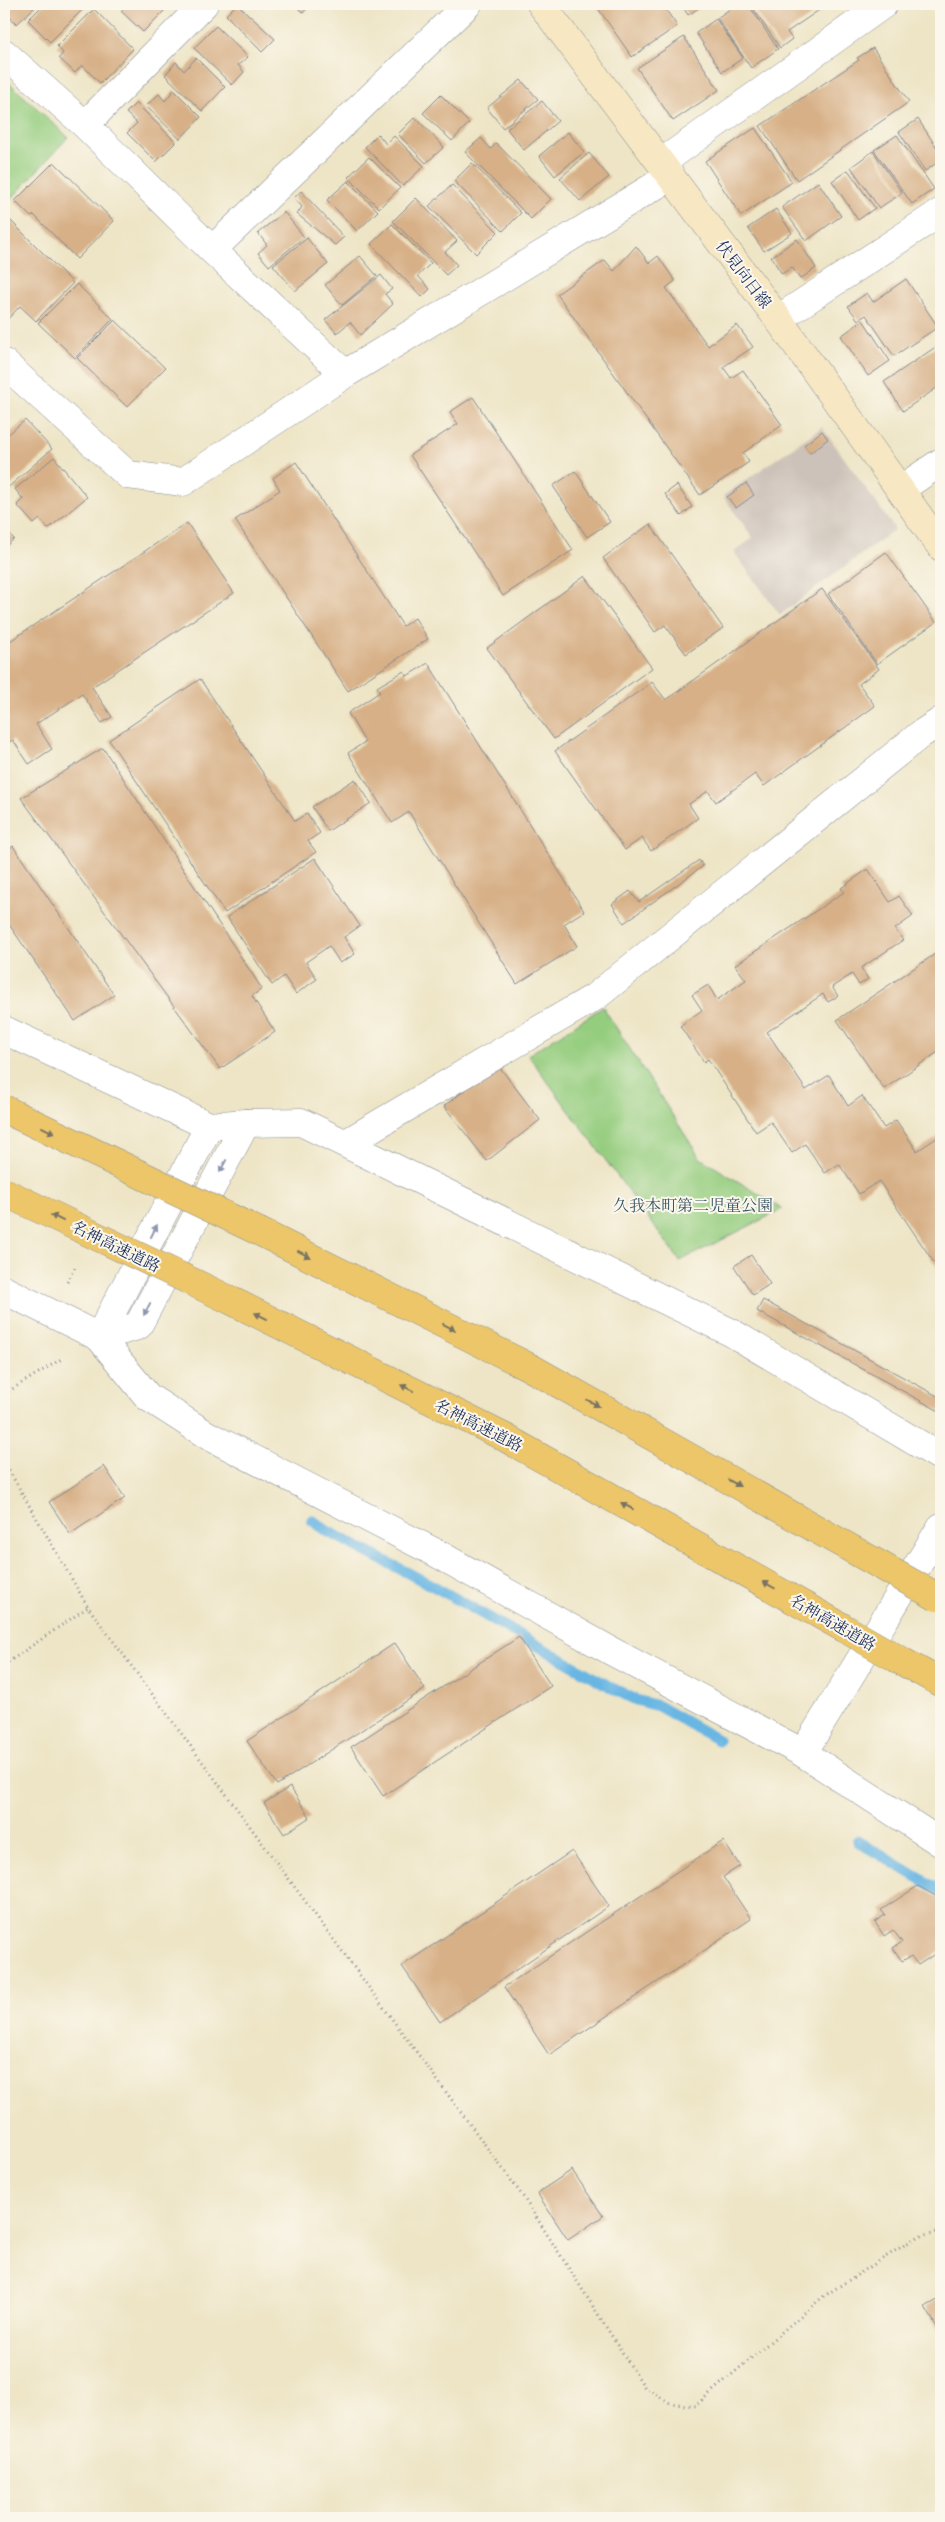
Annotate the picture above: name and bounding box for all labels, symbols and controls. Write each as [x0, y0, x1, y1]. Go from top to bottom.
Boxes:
street label: 伏見向日線 [711, 237, 775, 313]
one-way arrow [41, 1126, 55, 1134]
one-way arrow [219, 1159, 227, 1173]
park label: 久我本町第二児童公園 [613, 1196, 773, 1216]
one-way arrow [50, 1214, 64, 1222]
street label: 名神高速道路 [68, 1217, 163, 1277]
one-way arrow [150, 1224, 158, 1239]
one-way arrow [296, 1250, 311, 1258]
one-way arrow [143, 1302, 151, 1317]
one-way arrow [254, 1312, 268, 1320]
one-way arrow [442, 1323, 456, 1331]
one-way arrow [400, 1384, 414, 1392]
street label: 名神高速道路 [431, 1395, 526, 1457]
one-way arrow [585, 1399, 600, 1407]
one-way arrow [727, 1479, 741, 1487]
one-way arrow [621, 1501, 634, 1510]
one-way arrow [762, 1581, 777, 1589]
street label: 名神高速道路 [786, 1590, 879, 1656]

